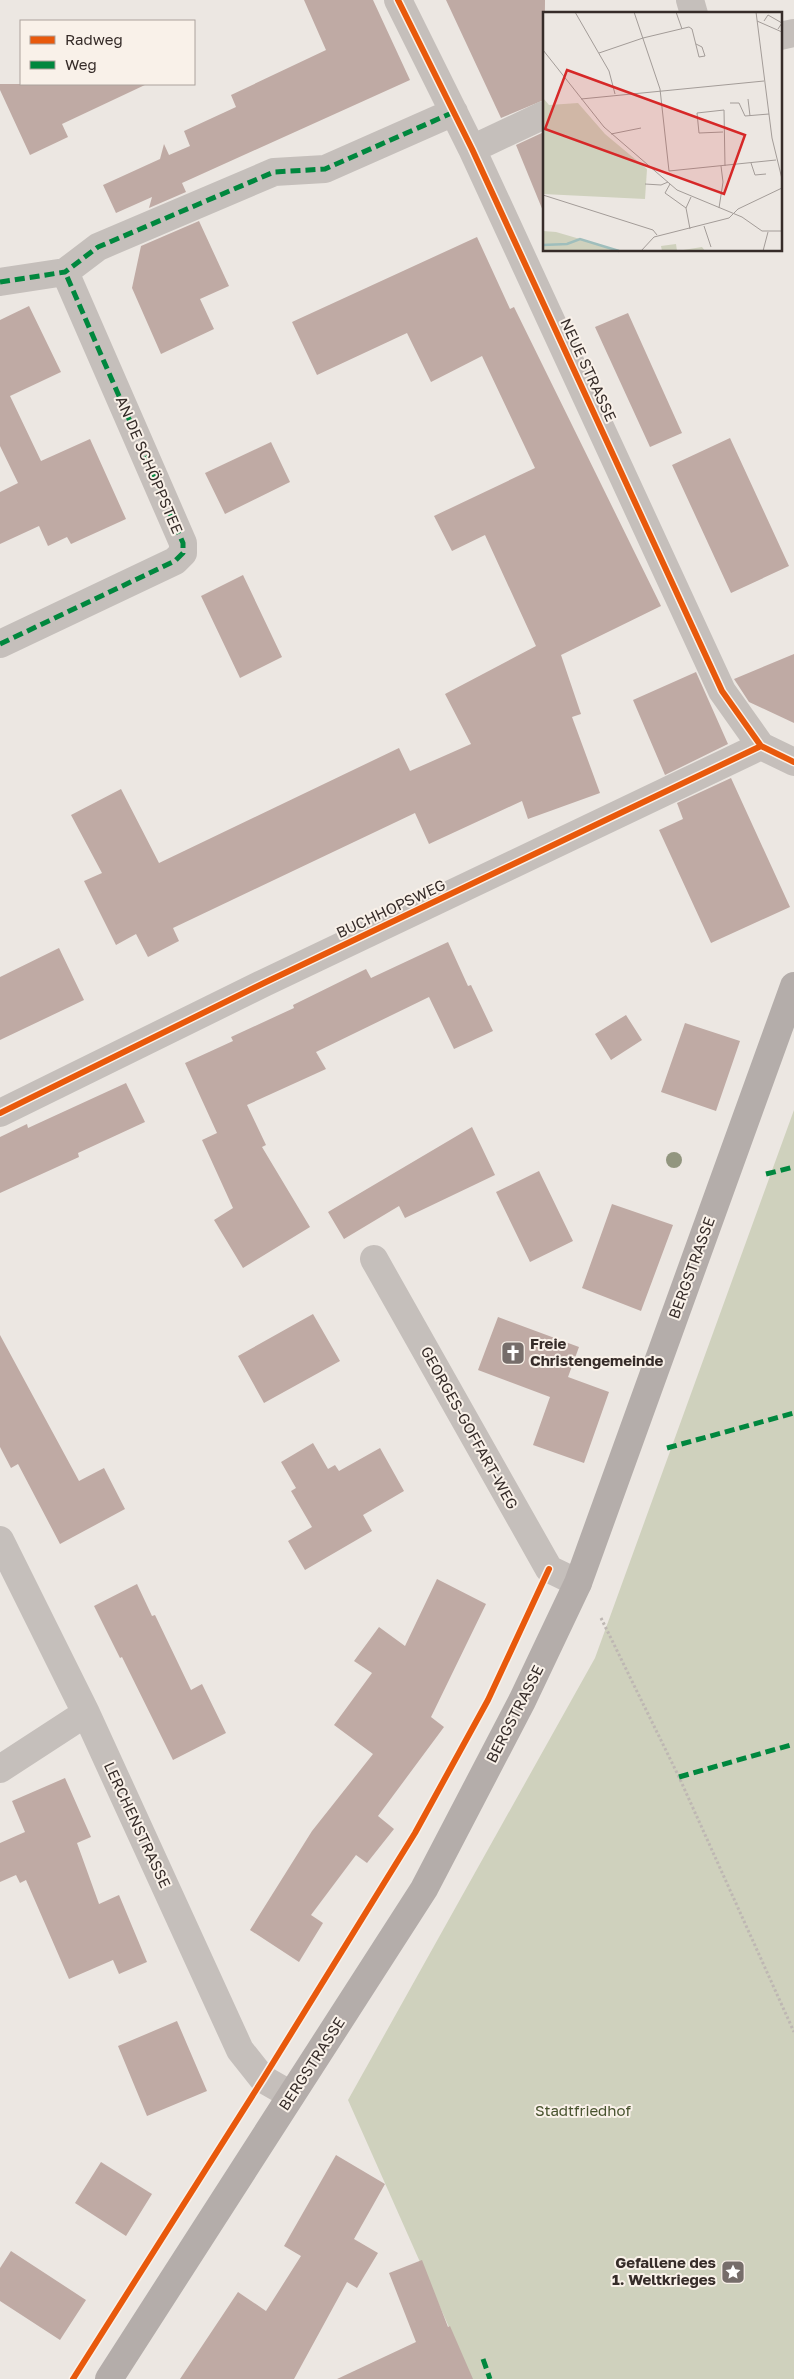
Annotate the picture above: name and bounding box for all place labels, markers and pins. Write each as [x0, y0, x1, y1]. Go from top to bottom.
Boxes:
place label: Freie Christengemeinde [530, 1334, 663, 1369]
church icon: Freie Christengemeinde [500, 1340, 526, 1366]
place label: Gefallene des 1. Weltkrieges [612, 2253, 716, 2288]
place icon: Gefallene des 1. Weltkrieges [720, 2259, 746, 2285]

